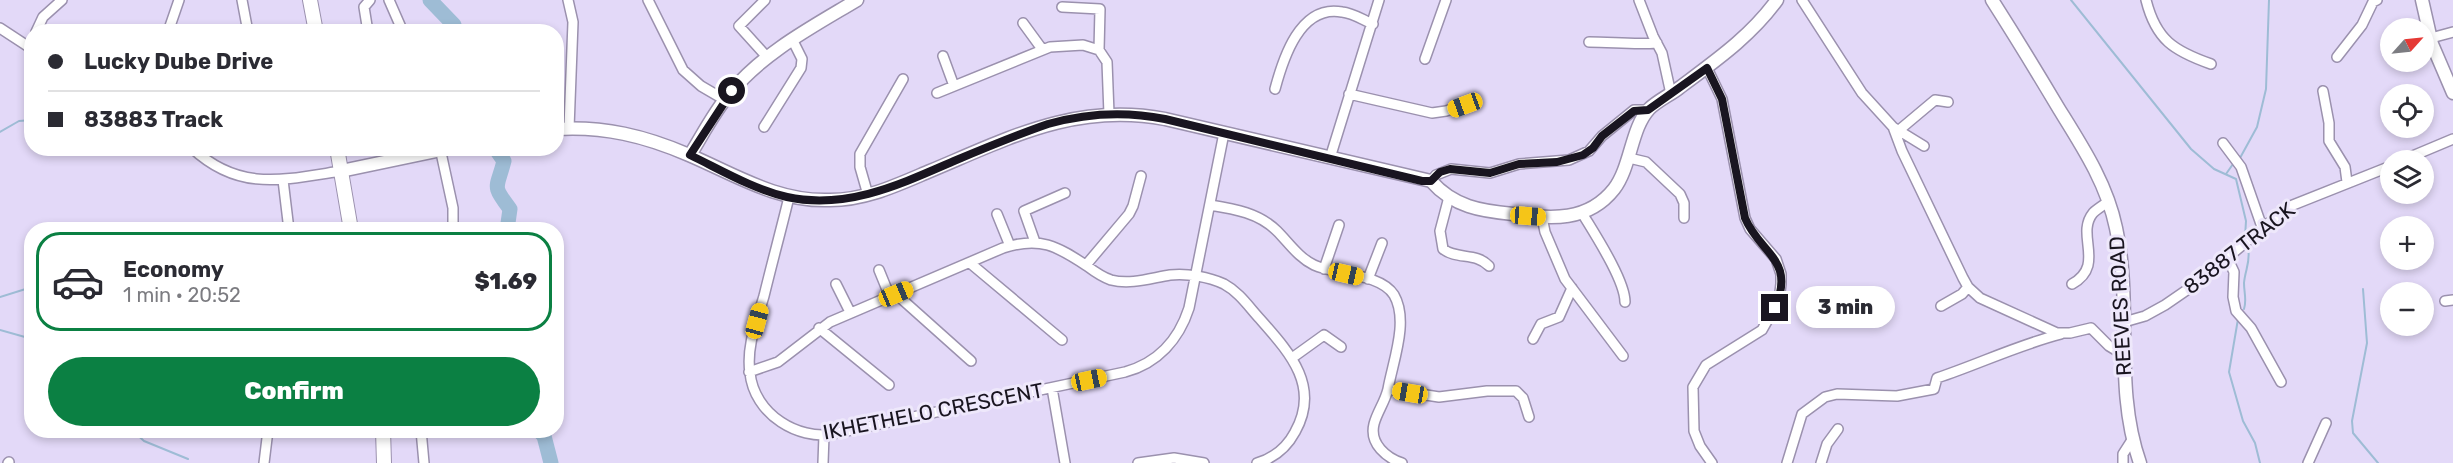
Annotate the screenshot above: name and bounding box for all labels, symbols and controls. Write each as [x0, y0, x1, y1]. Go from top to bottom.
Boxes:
north arrow [2380, 18, 2434, 72]
map controls [2380, 18, 2434, 336]
text: Lucky Dube Drive [84, 48, 273, 75]
route start [718, 77, 745, 104]
button: locate [2380, 84, 2434, 138]
car [1445, 90, 1485, 120]
text: 83883 Track [84, 106, 223, 133]
button: layers [2380, 150, 2434, 204]
street label: 83887 TRACK [2178, 197, 2300, 299]
car [1509, 206, 1547, 226]
button: + [2380, 216, 2434, 270]
street label: REEVES ROAD [2104, 235, 2136, 377]
icon: car [51, 255, 105, 309]
text: Economy [123, 256, 224, 283]
car [1326, 261, 1366, 287]
text: $1.69 [474, 268, 537, 295]
car [876, 279, 916, 309]
button: − [2380, 282, 2434, 336]
text: 1 min · 20:52 [123, 283, 241, 307]
callout: 3 min [1796, 287, 1895, 329]
route end [1761, 294, 1788, 321]
text: 3 min [1818, 295, 1873, 319]
car [744, 301, 770, 341]
button: Confirm [48, 357, 540, 426]
car [1070, 367, 1108, 393]
street label: IKHETHELO CRESCENT [821, 377, 1045, 445]
car [1391, 381, 1429, 405]

